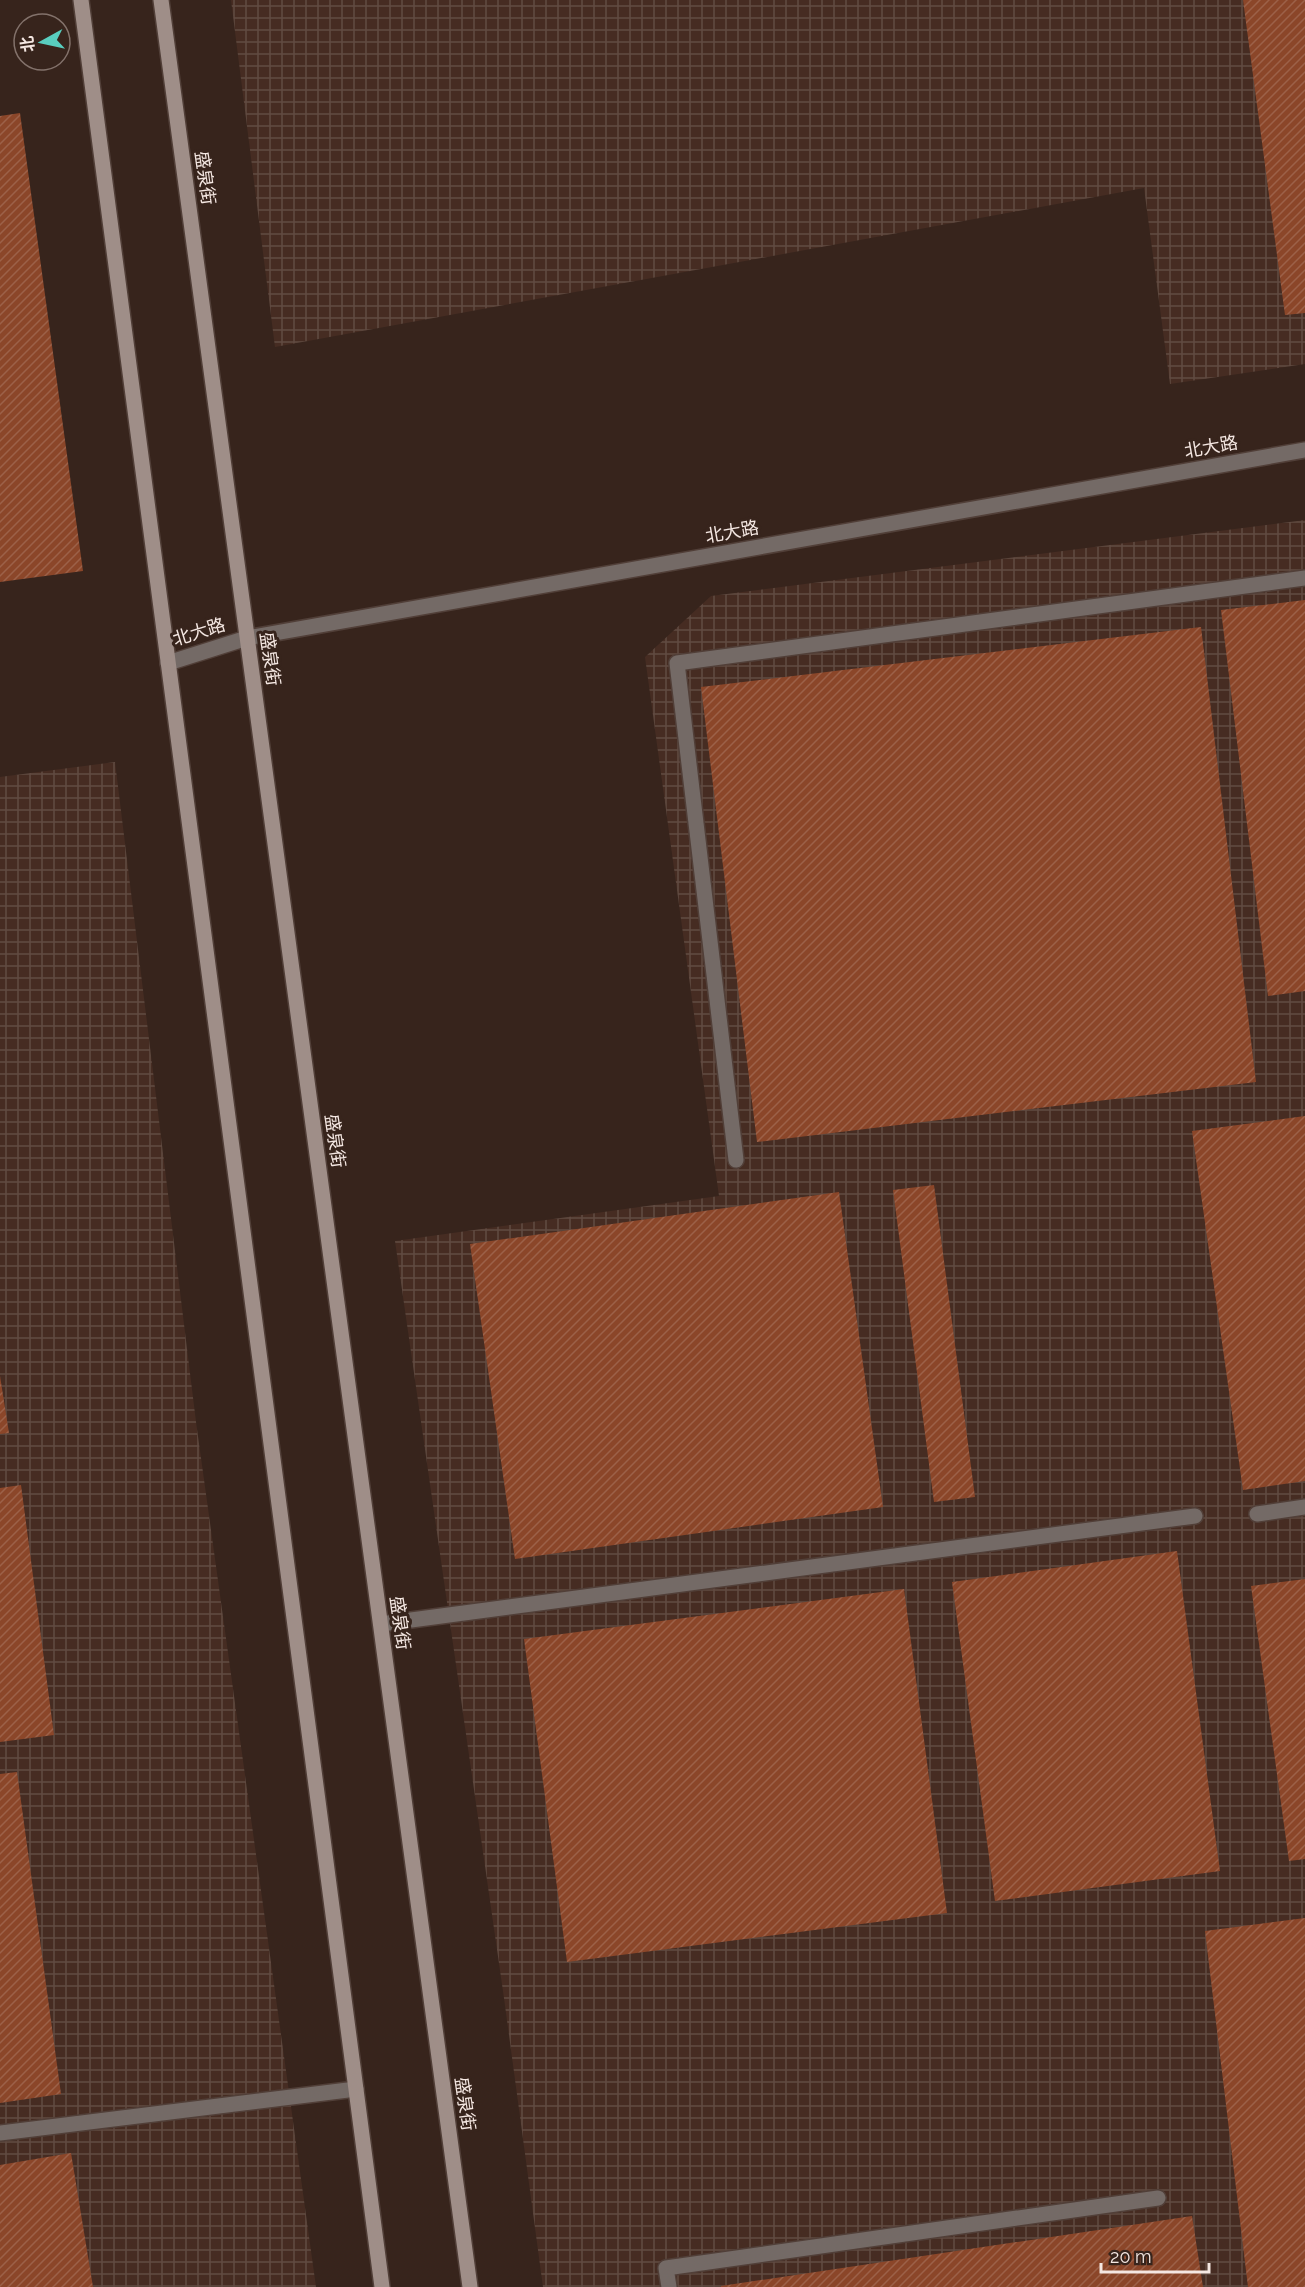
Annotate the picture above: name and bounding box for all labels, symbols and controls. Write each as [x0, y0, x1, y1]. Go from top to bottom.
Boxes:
north arrow [12, 12, 72, 72]
text: 北 [17, 35, 38, 53]
street label: 盛泉街 [191, 150, 220, 206]
street label: 北大路 [1183, 431, 1239, 462]
street label: 北大路 [704, 516, 760, 547]
street label: 北大路 [170, 614, 228, 649]
street label: 盛泉街 [256, 631, 285, 687]
street label: 盛泉街 [321, 1113, 350, 1169]
street label: 盛泉街 [386, 1595, 415, 1651]
street label: 盛泉街 [451, 2076, 480, 2132]
scale bar [1101, 2236, 1209, 2274]
text: 20 m [1110, 2246, 1152, 2267]

